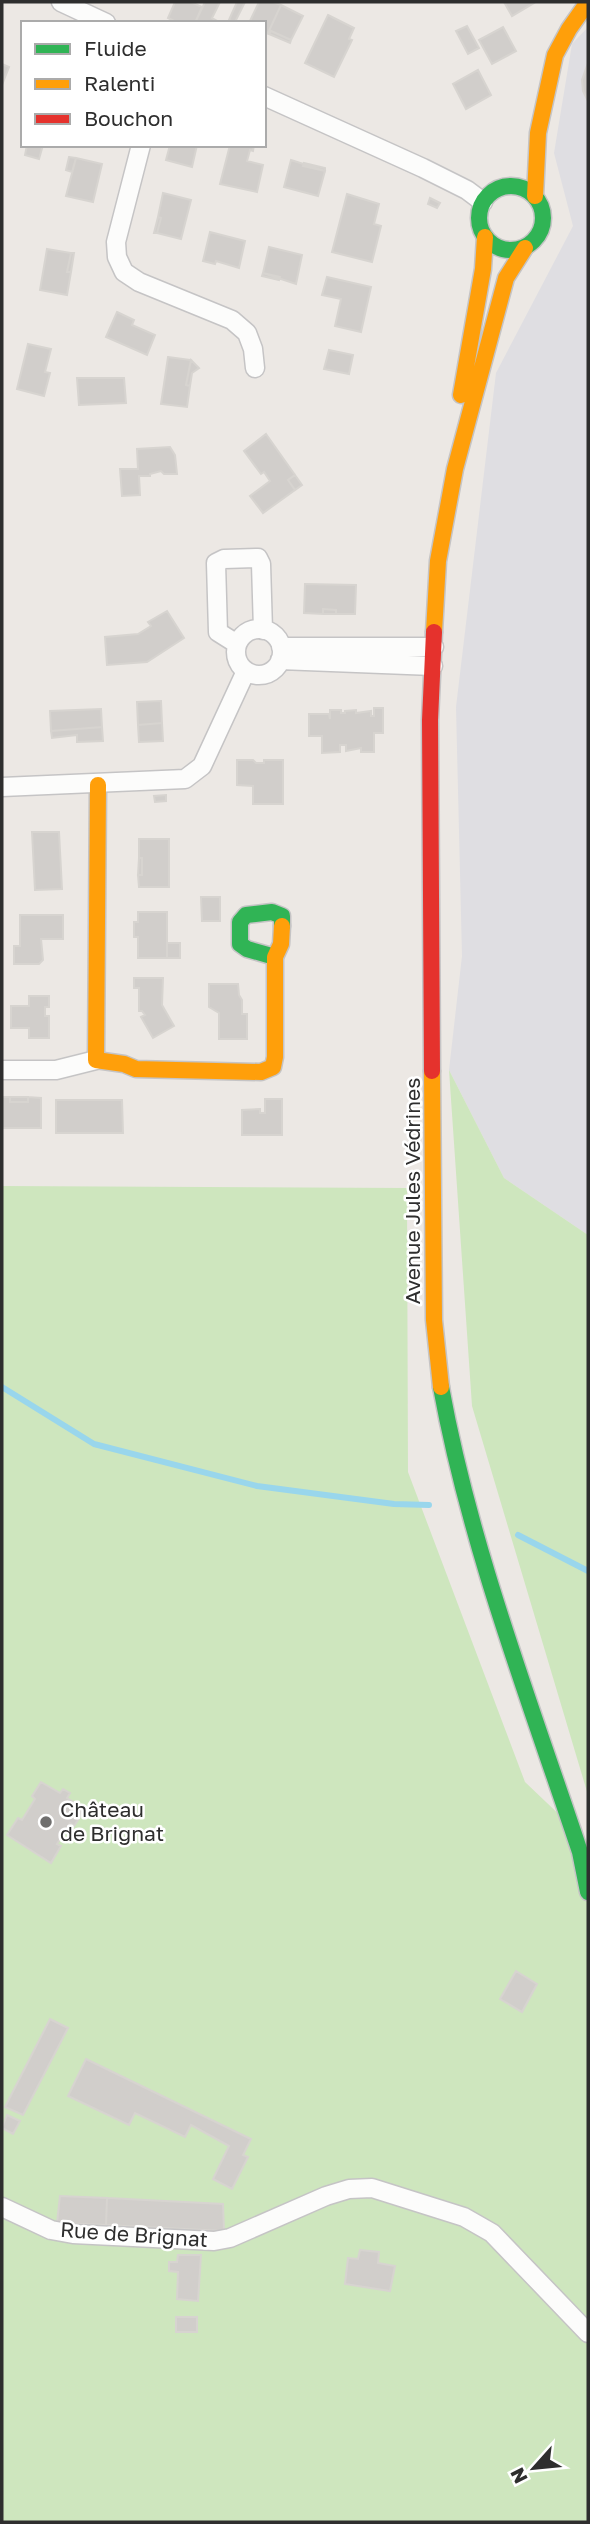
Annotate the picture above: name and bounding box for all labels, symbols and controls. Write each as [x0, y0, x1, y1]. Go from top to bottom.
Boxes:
legend [21, 21, 266, 147]
text: Fluide [84, 35, 147, 61]
text: Ralenti [84, 70, 155, 96]
text: Bouchon [84, 105, 173, 131]
street label: Avenue Jules Védrines [399, 1078, 425, 1304]
place label: Château de Brignat [60, 1796, 164, 1846]
marker: Château de Brignat [38, 1814, 54, 1830]
street label: Rue de Brignat [59, 2216, 209, 2252]
north arrow [499, 2433, 569, 2503]
text: N [505, 2464, 532, 2488]

